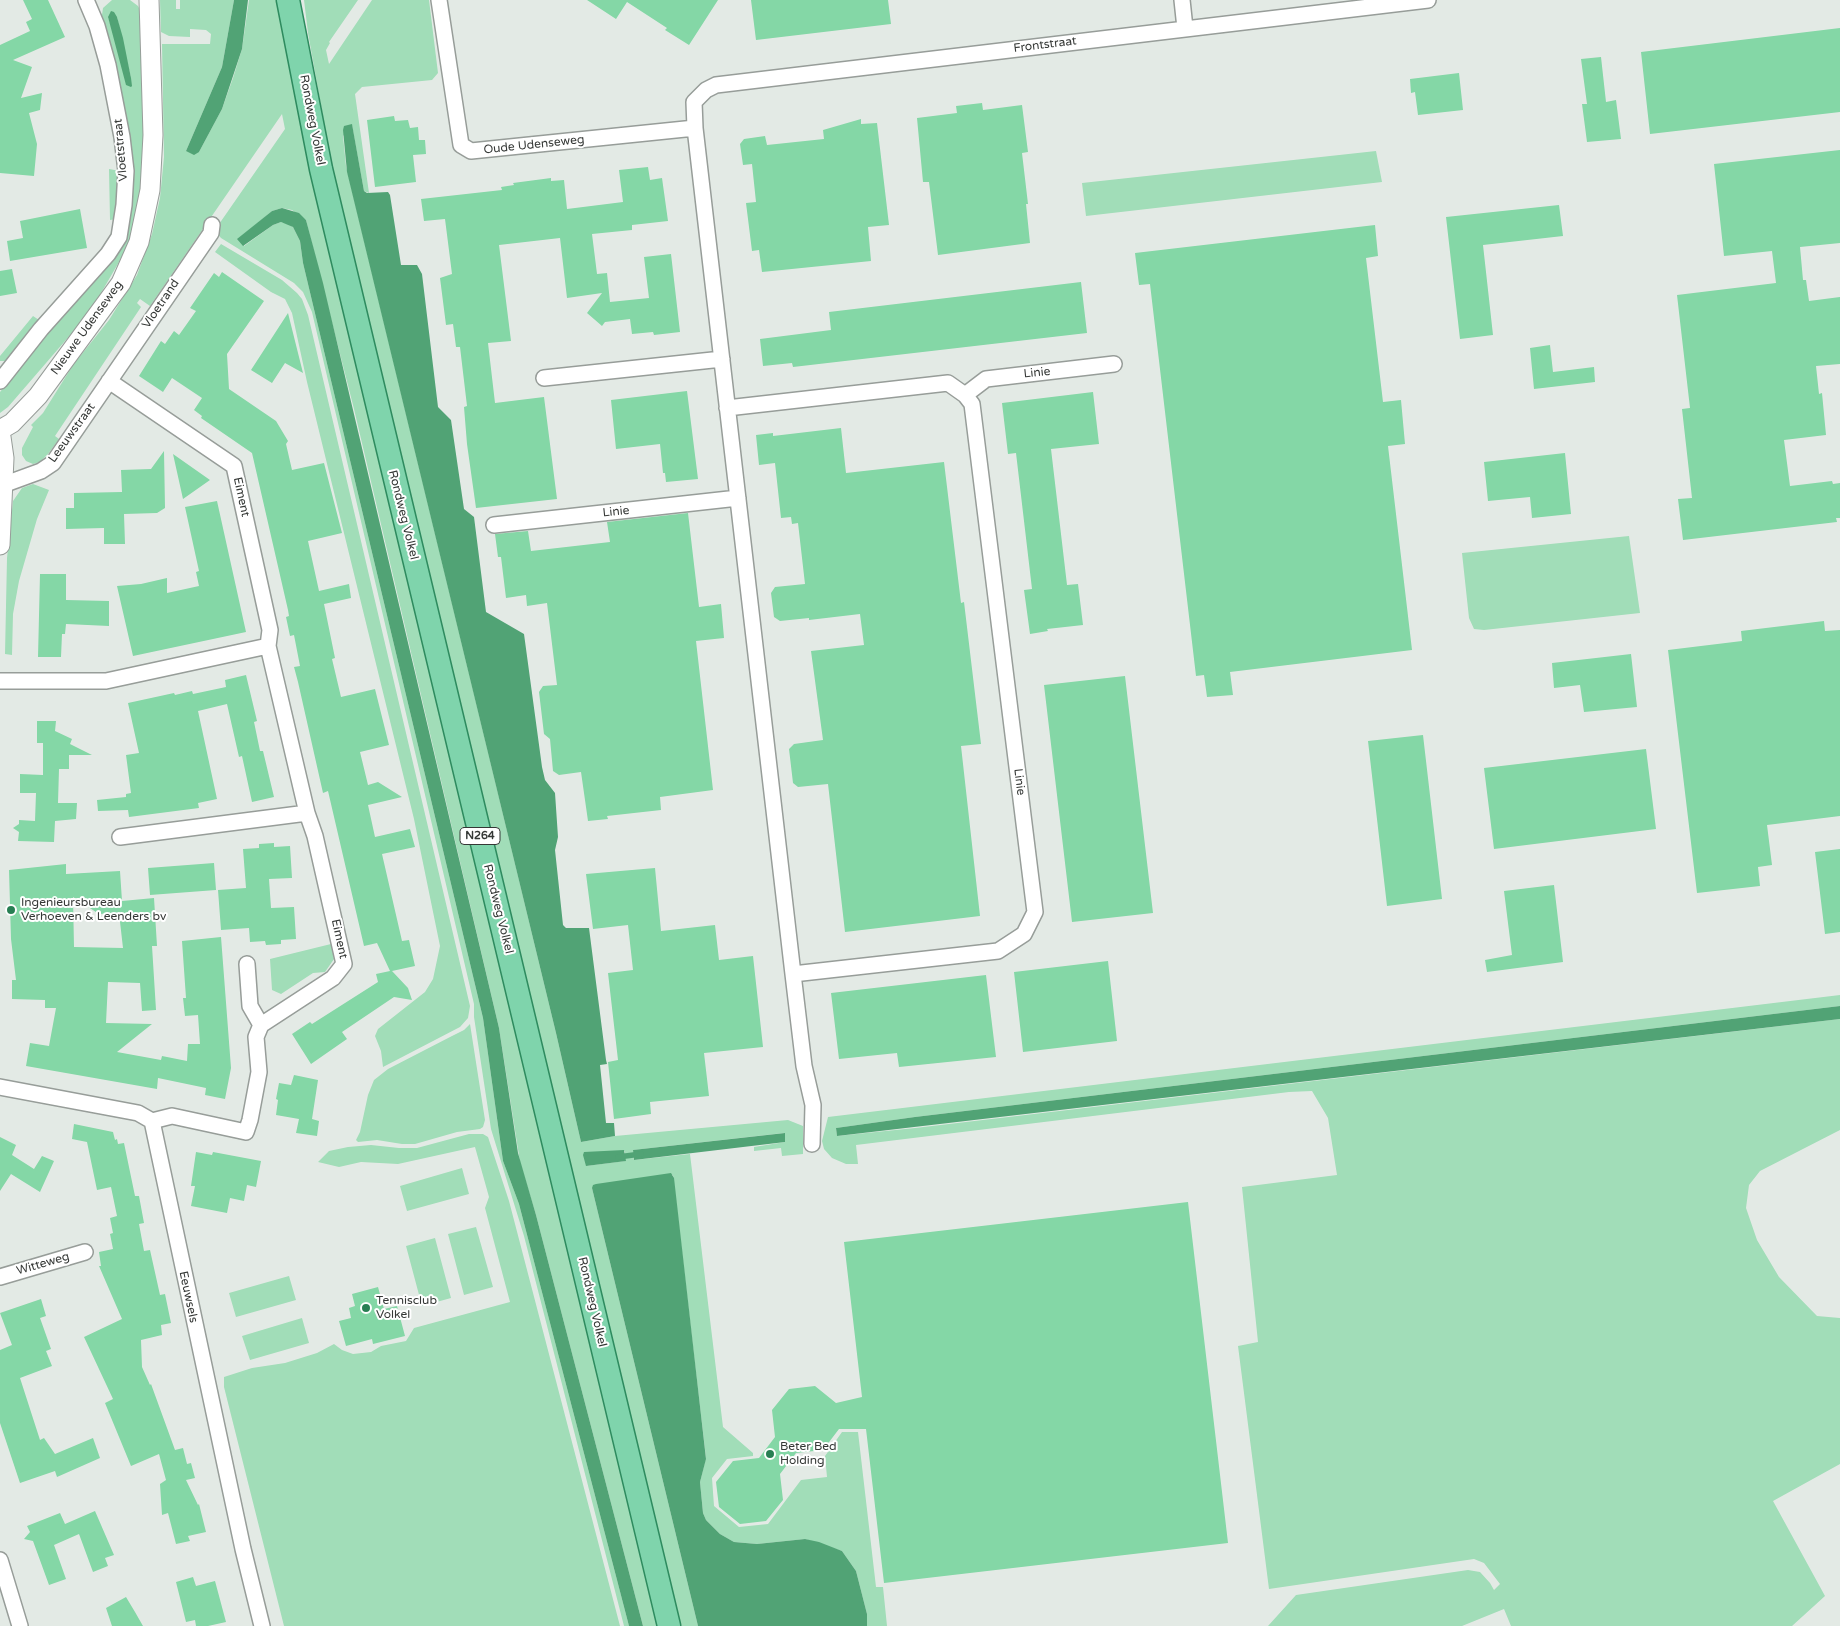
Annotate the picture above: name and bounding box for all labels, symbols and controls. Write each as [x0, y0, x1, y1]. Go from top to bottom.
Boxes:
street label: Frontstraat [1013, 34, 1077, 56]
street label: Rondweg Volkel [296, 74, 328, 166]
street label: Vloetstraat [111, 118, 131, 182]
street label: Oude Udenseweg [483, 133, 585, 157]
street label: Vloetrand [139, 277, 183, 331]
street label: Nieuwe Udenseweg [48, 278, 126, 378]
street label: Linie [1023, 364, 1051, 382]
street label: Leeuwstraat [46, 400, 98, 466]
street label: Rondweg Volkel [385, 469, 421, 561]
street label: Eiment [230, 476, 252, 518]
street label: Linie [602, 503, 630, 521]
street label: Linie [1010, 768, 1028, 796]
road number: N264 [460, 828, 500, 844]
street label: Rondweg Volkel [480, 863, 516, 955]
place label: Ingenieursbureau Verhoeven & Leenders bv [21, 896, 166, 924]
marker: Ingenieursbureau Verhoeven & Leenders bv [5, 904, 17, 916]
street label: Eiment [328, 918, 350, 960]
street label: Witteweg [15, 1250, 71, 1278]
street label: Rondweg Volkel [575, 1256, 609, 1348]
street label: Eeuwsels [176, 1270, 200, 1324]
place label: Tennisclub Volkel [376, 1294, 437, 1322]
marker: Tennisclub Volkel [360, 1302, 372, 1314]
place label: Beter Bed Holding [780, 1440, 837, 1468]
marker: Beter Bed Holding [764, 1448, 776, 1460]

